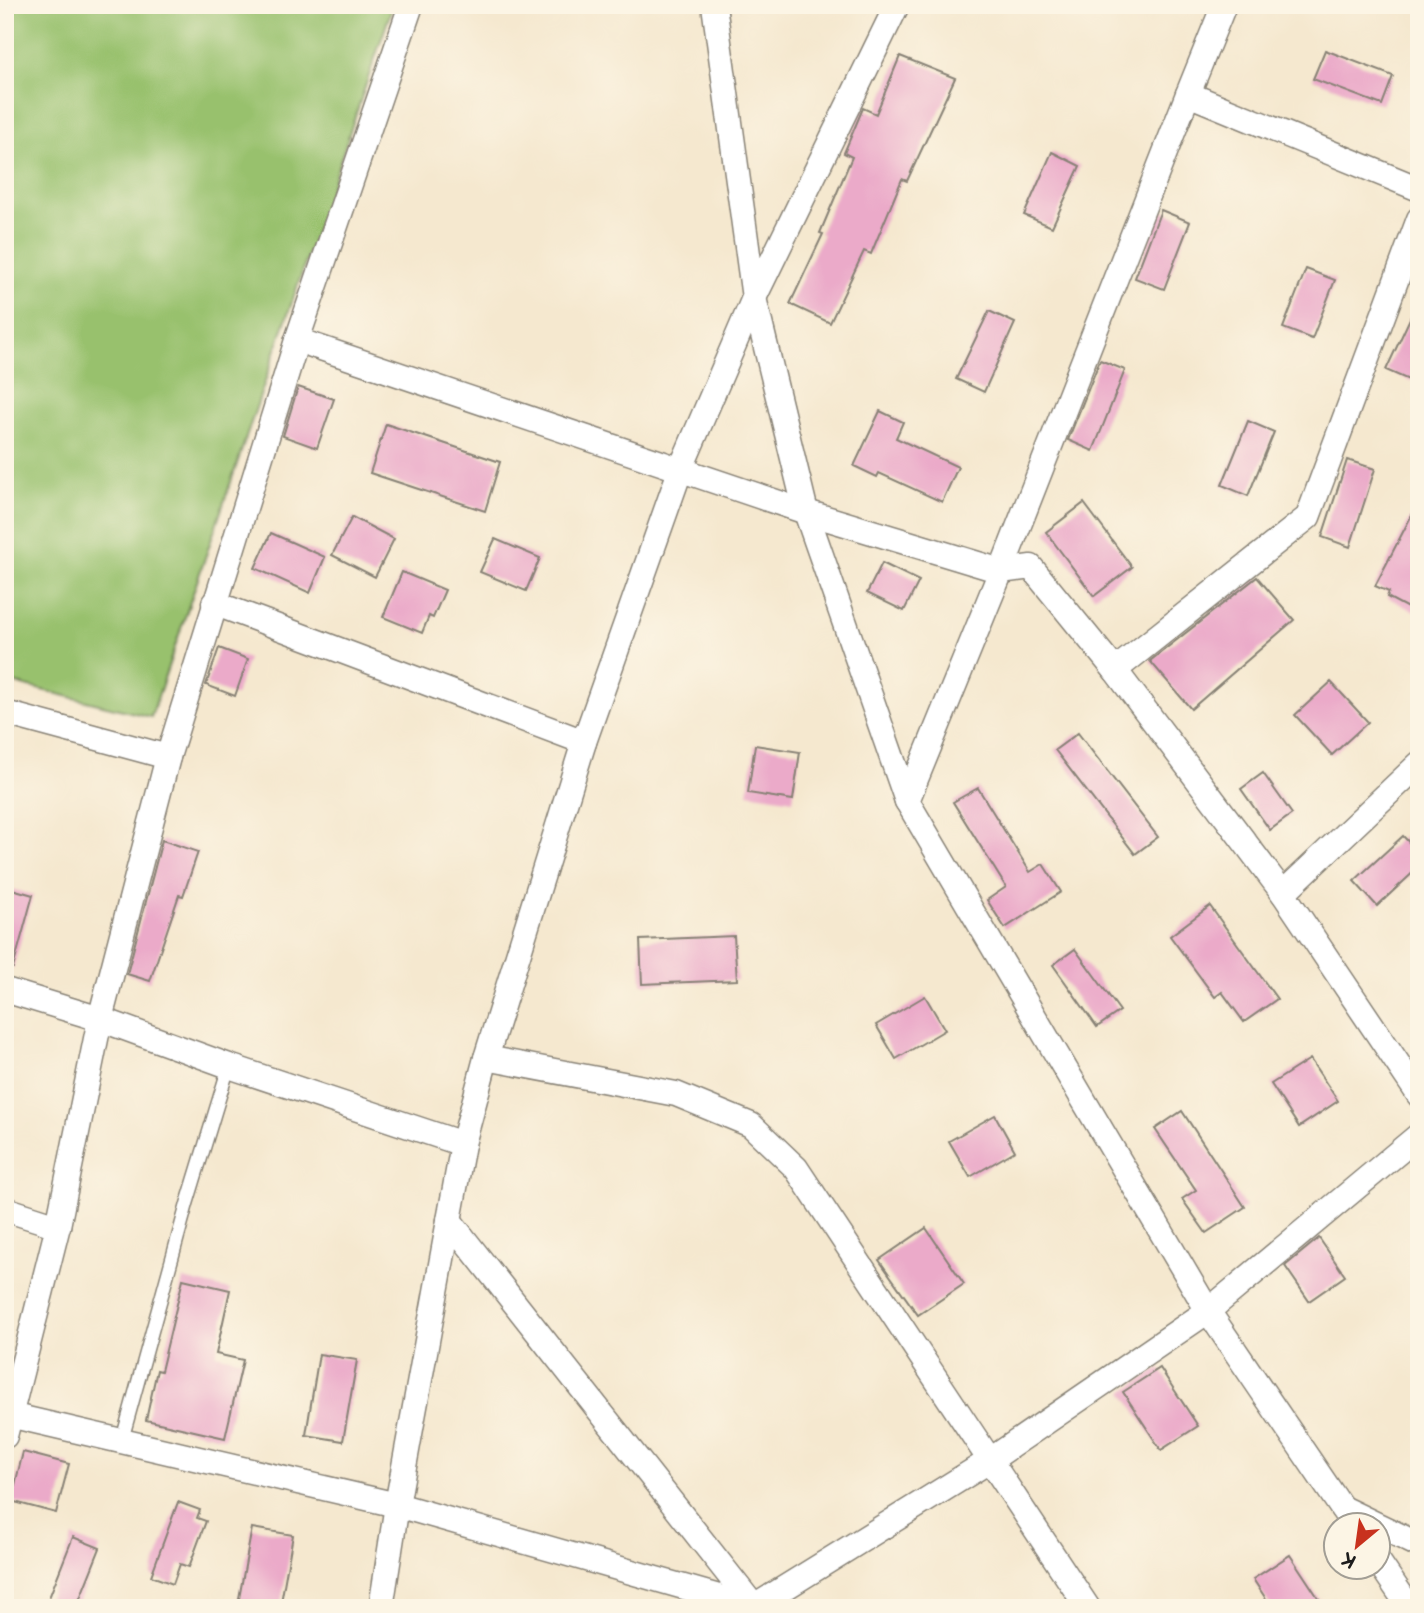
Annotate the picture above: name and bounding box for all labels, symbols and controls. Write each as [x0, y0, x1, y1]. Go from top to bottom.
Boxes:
north arrow [1322, 1512, 1392, 1582]
text: K [1338, 1546, 1361, 1573]

